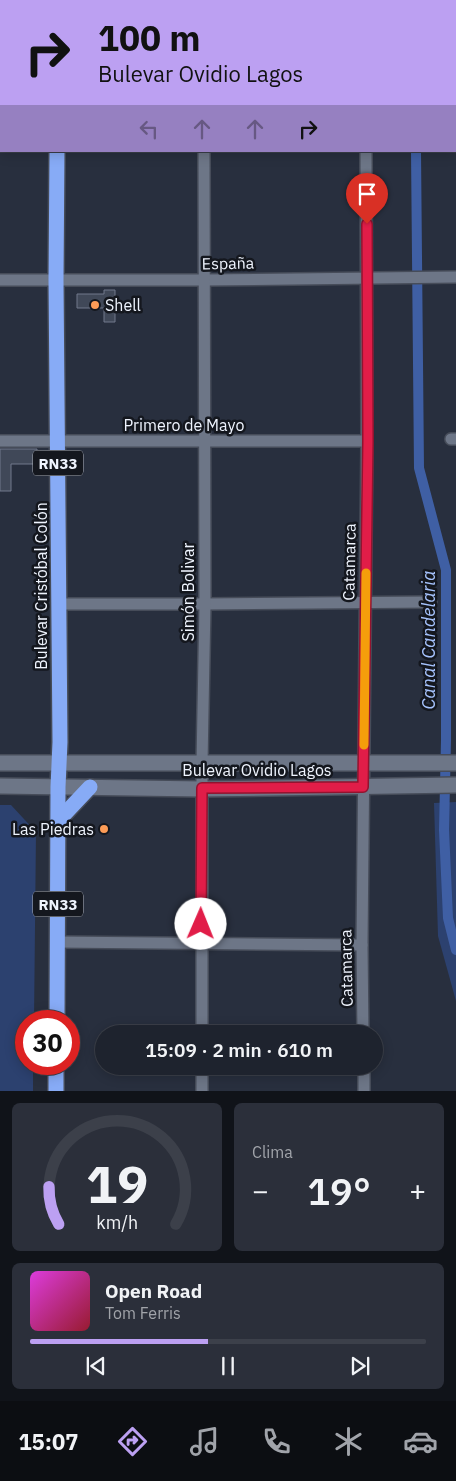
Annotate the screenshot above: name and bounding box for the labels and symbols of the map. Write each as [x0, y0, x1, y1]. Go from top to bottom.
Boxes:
pin [346, 173, 388, 224]
street label: España [202, 253, 255, 273]
place label: Shell [105, 295, 141, 315]
marker: Shell [89, 299, 101, 311]
street label: Primero de Mayo [124, 415, 244, 435]
road number: RN33 [33, 450, 83, 476]
street label: Bulevar Cristóbal Colón [31, 502, 51, 670]
street label: Catamarca [338, 523, 360, 601]
street label: Simón Bolivar [178, 542, 198, 642]
water label: Canal Candelaria [417, 571, 440, 709]
street label: Bulevar Ovidio Lagos [182, 760, 332, 780]
place label: Las Piedras [12, 819, 94, 839]
marker: Las Piedras [98, 823, 110, 835]
road number: RN33 [33, 892, 83, 916]
position arrow [174, 897, 226, 949]
street label: Catamarca [335, 929, 357, 1007]
speed limit sign: 30 [15, 1010, 80, 1075]

